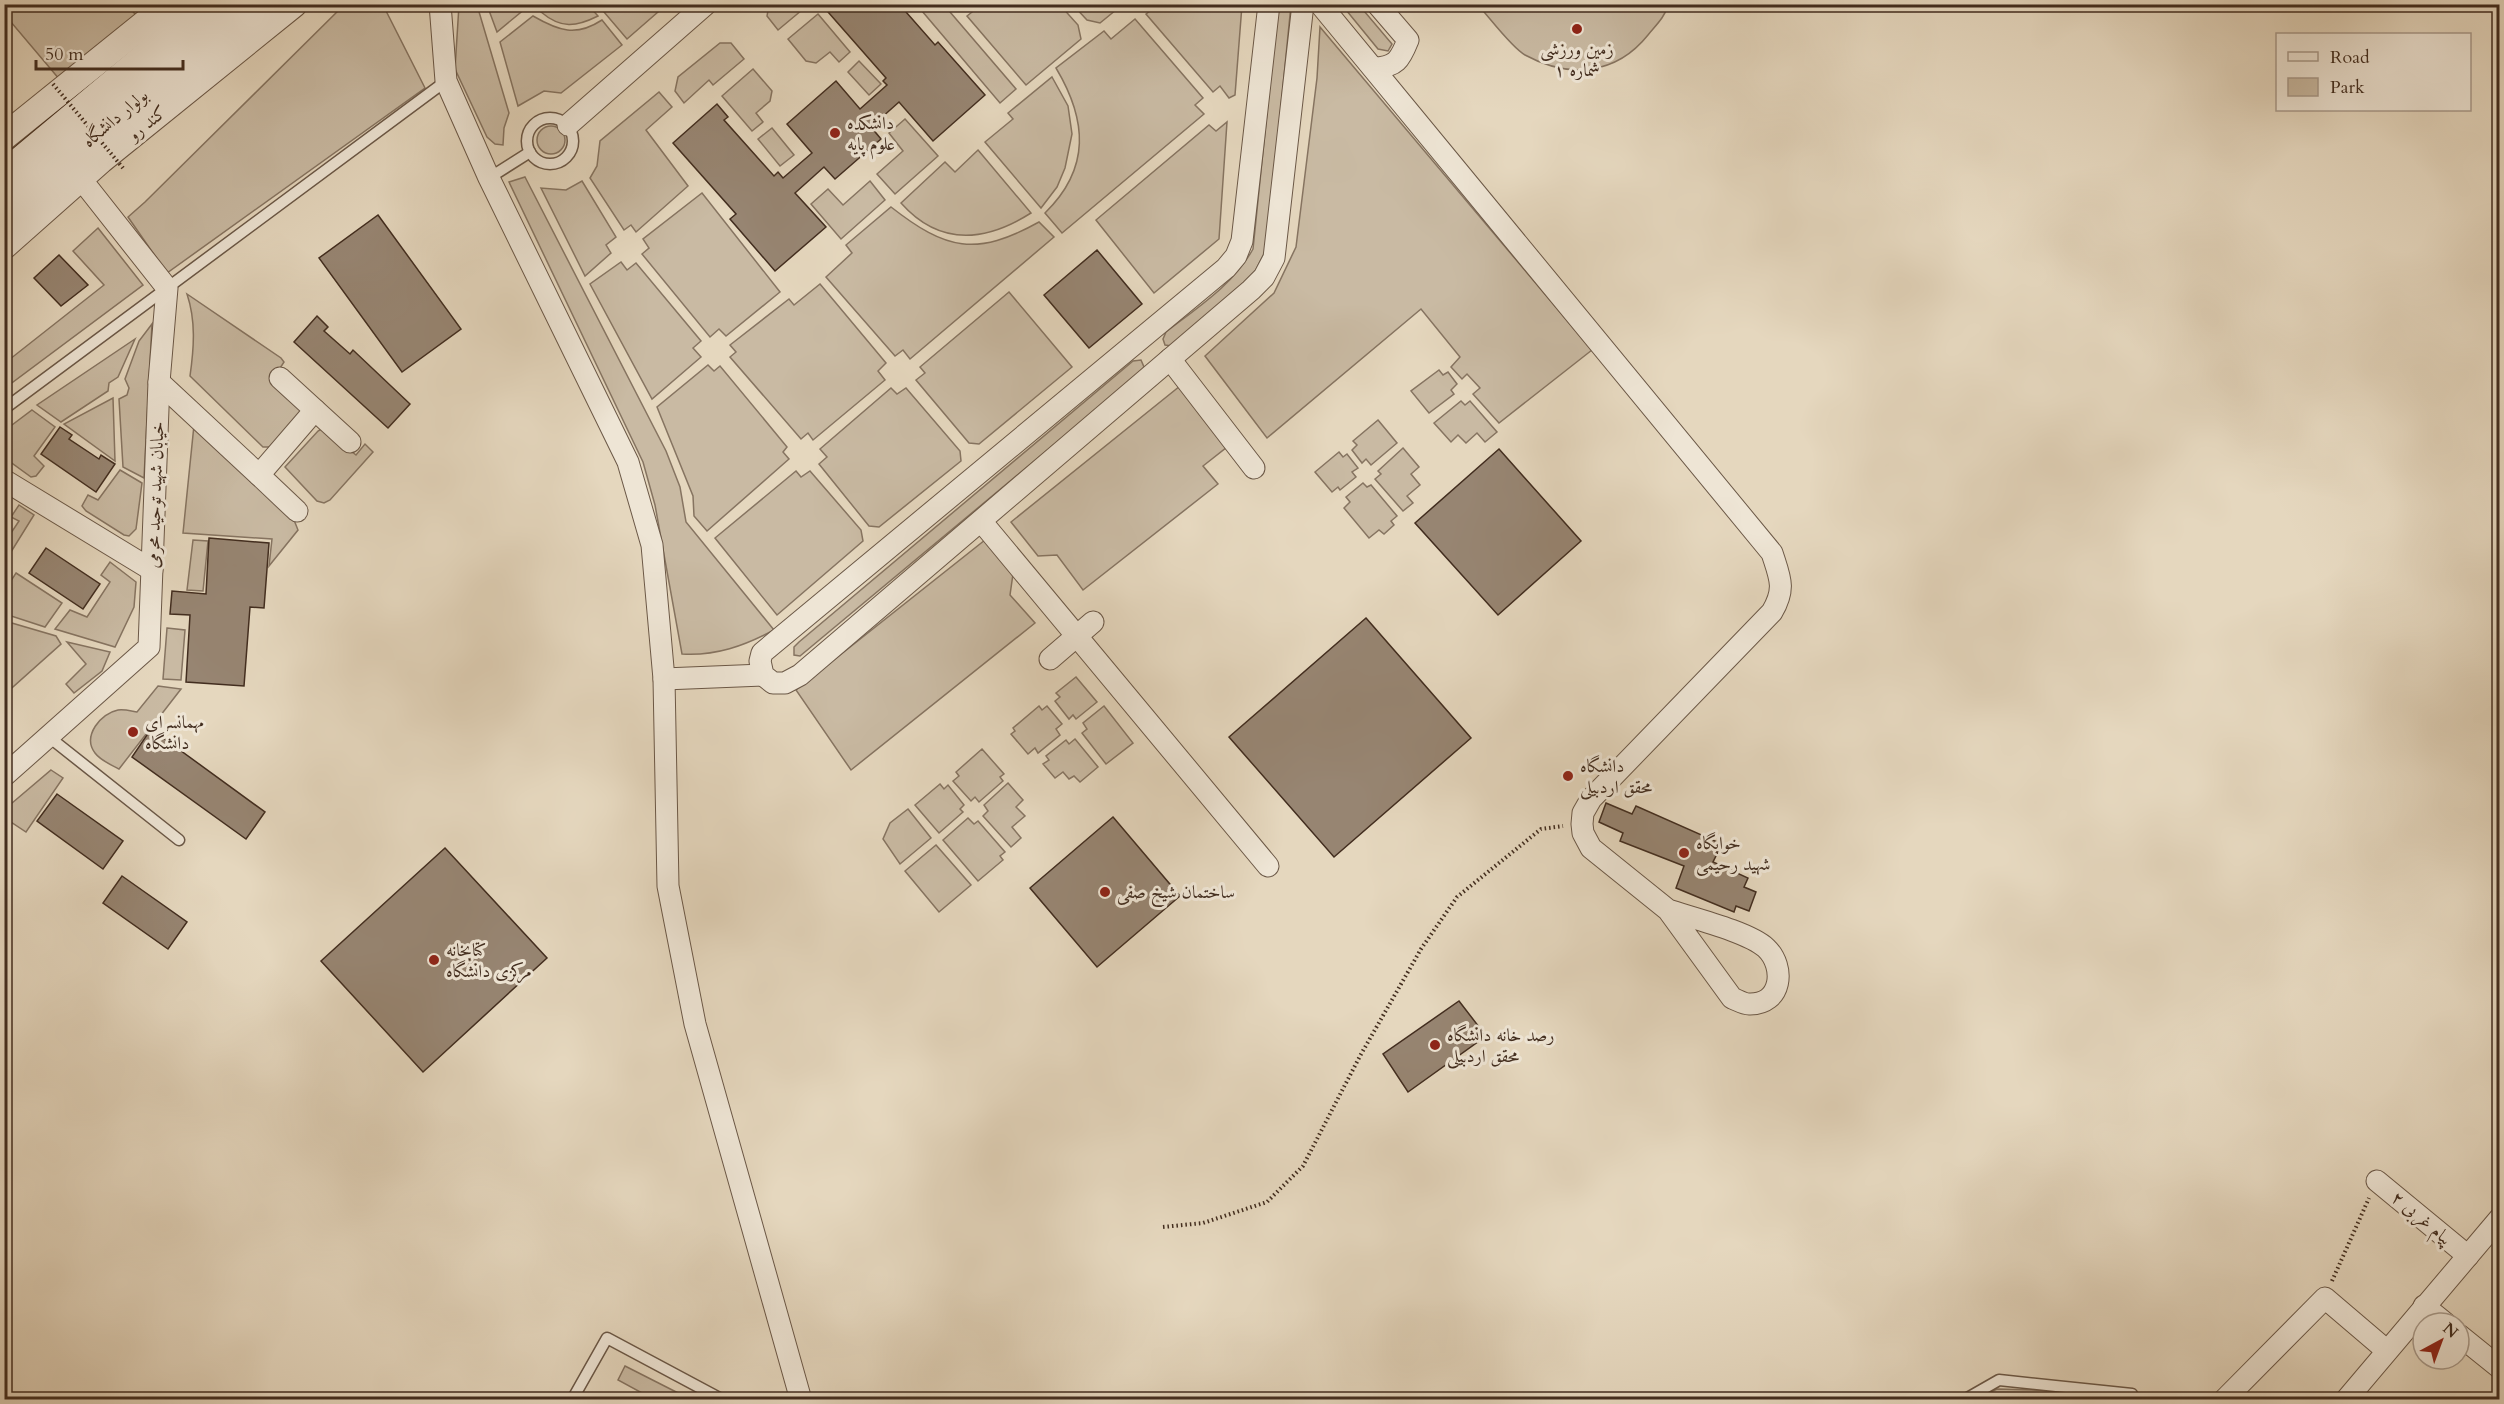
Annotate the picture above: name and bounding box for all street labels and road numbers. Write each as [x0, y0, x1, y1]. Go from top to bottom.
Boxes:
street label: بولوار دانشگاه [77, 83, 154, 153]
street label: کند رو [121, 100, 172, 148]
street label: خیابان شهید توحید محرمی [140, 421, 171, 569]
street label: پیام غربی ۲ [2384, 1185, 2458, 1254]

